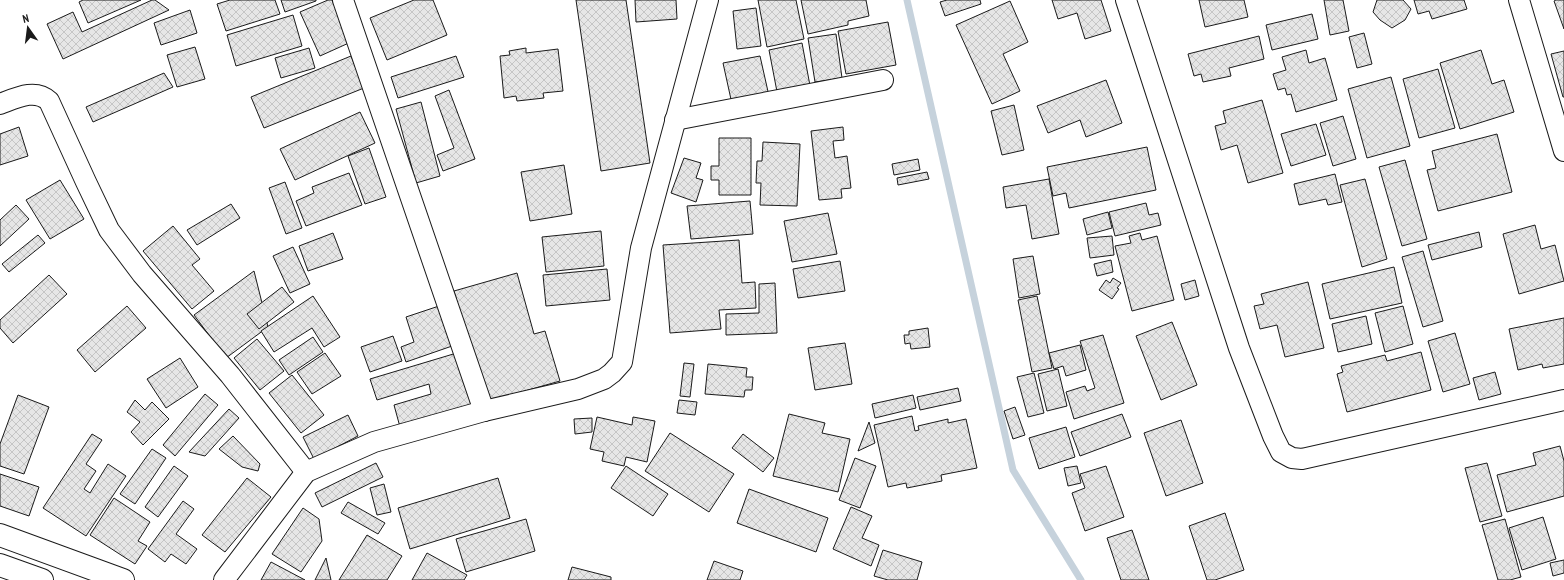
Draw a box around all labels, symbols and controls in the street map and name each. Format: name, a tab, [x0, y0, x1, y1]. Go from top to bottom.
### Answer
north arrow	[8, 8, 48, 48]
text: N	[21, 11, 30, 26]

